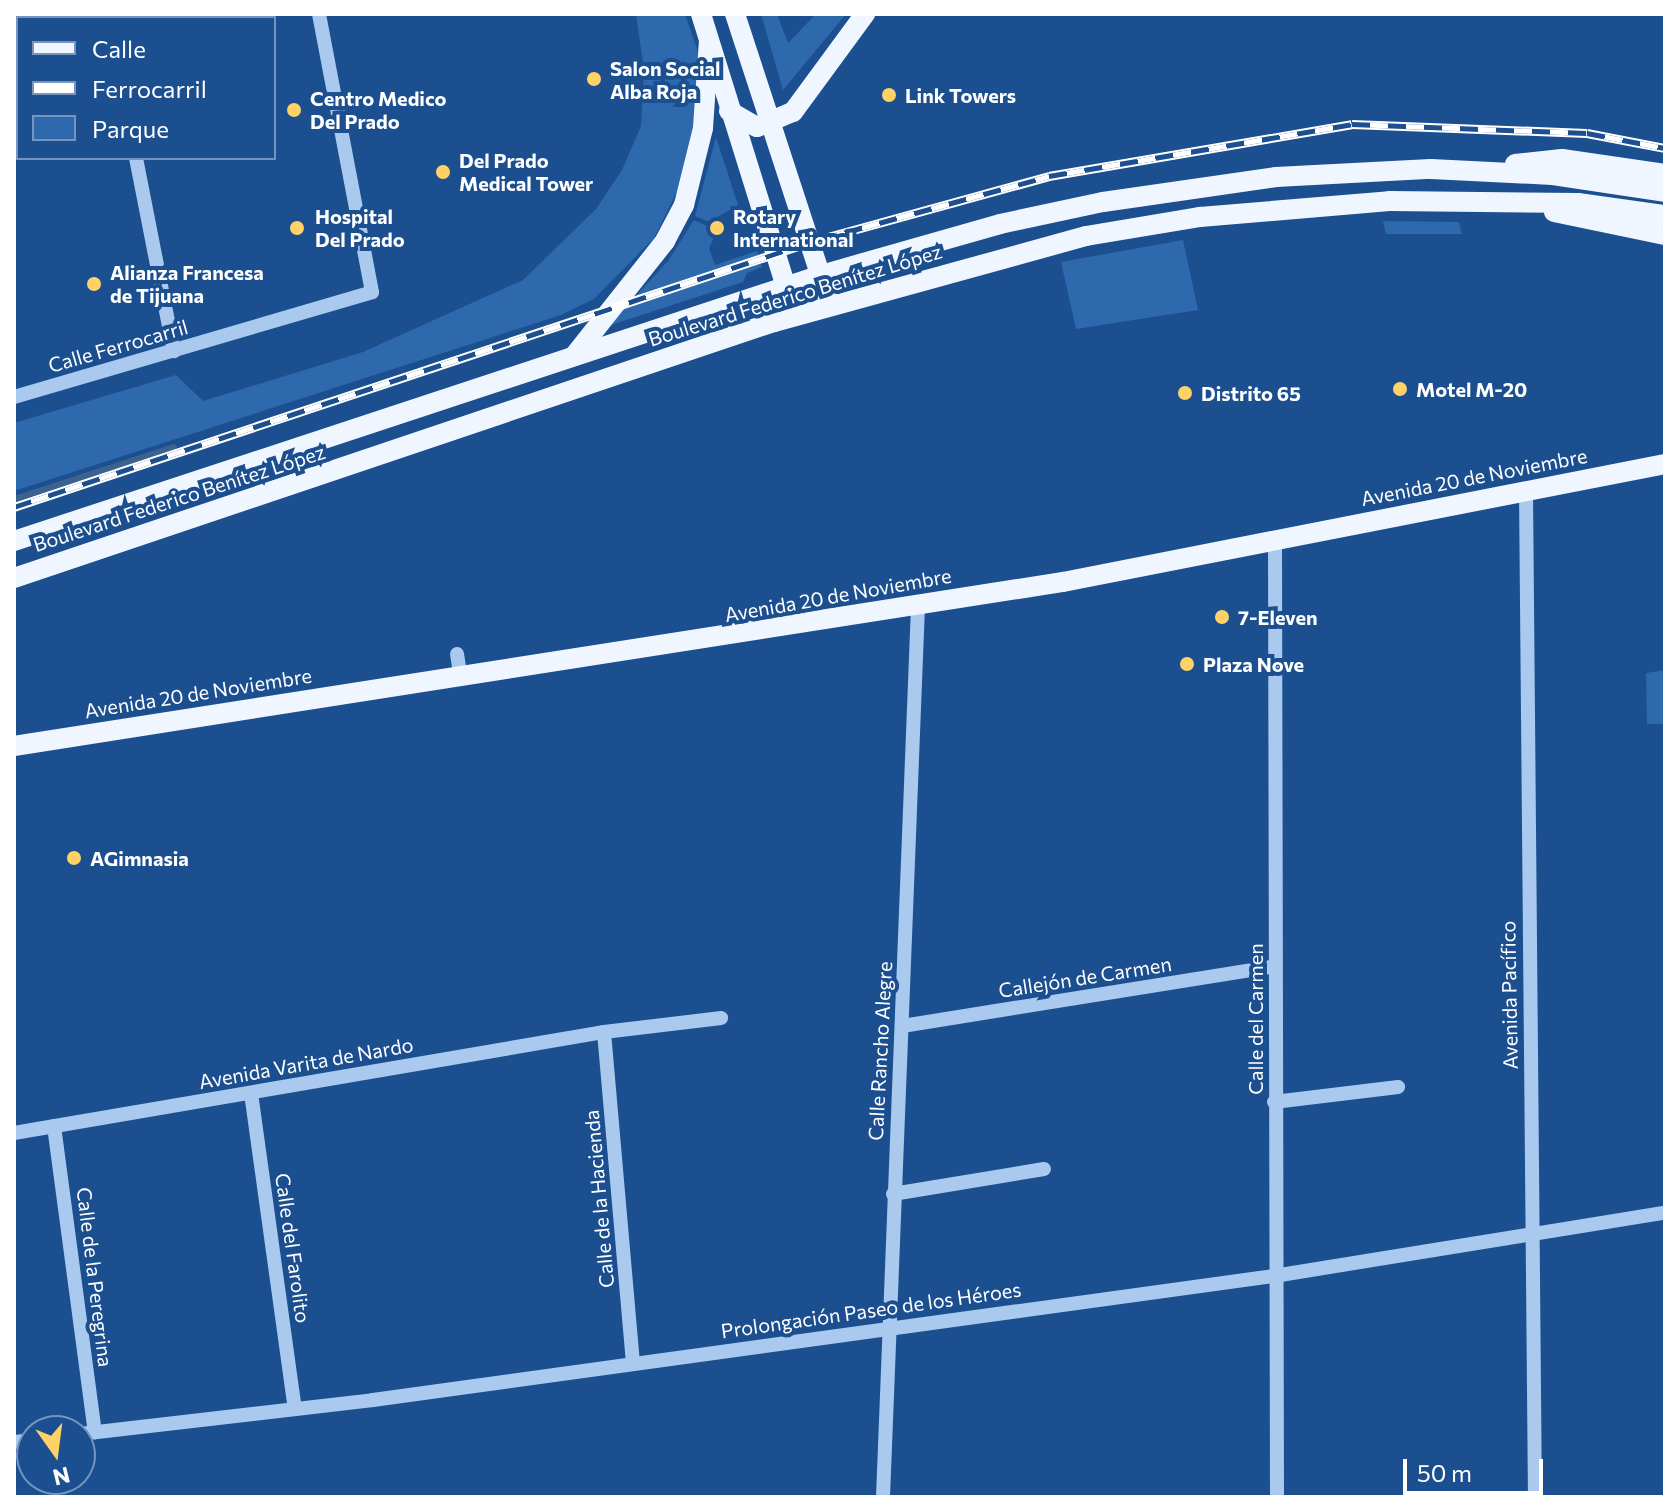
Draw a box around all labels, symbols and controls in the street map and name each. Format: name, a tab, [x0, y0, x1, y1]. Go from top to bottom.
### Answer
legend	[16, 16, 276, 160]
text: Calle	[92, 34, 146, 63]
place label: Salon Social Alba Roja	[610, 56, 721, 103]
marker: Salon Social Alba Roja	[585, 70, 603, 88]
text: Ferrocarril	[92, 74, 207, 103]
place label: Link Towers	[905, 83, 1016, 107]
place label: Centro Medico Del Prado	[310, 86, 447, 133]
marker: Link Towers	[880, 86, 898, 104]
marker: Centro Medico Del Prado	[285, 101, 303, 119]
text: Parque	[92, 114, 169, 143]
place label: Del Prado Medical Tower	[459, 148, 593, 195]
marker: Del Prado Medical Tower	[434, 163, 452, 181]
place label: Hospital Del Prado	[315, 204, 405, 251]
place label: Rotary International	[733, 204, 854, 251]
marker: Hospital Del Prado	[286, 217, 308, 239]
marker: Rotary International	[708, 219, 726, 237]
street label: Boulevard Federico Benítez López	[645, 239, 945, 351]
place label: Alianza Francesa de Tijuana	[110, 260, 264, 307]
marker: Alianza Francesa de Tijuana	[85, 275, 103, 293]
street label: Calle Ferrocarril	[45, 315, 191, 377]
place label: Motel M-20	[1416, 377, 1527, 401]
marker: Motel M-20	[1391, 380, 1409, 398]
place label: Distrito 65	[1201, 381, 1301, 405]
marker: Distrito 65	[1176, 384, 1194, 402]
street label: Boulevard Federico Benítez López	[30, 439, 328, 557]
street label: Avenida 20 de Noviembre	[1359, 443, 1589, 511]
street label: Avenida 20 de Noviembre	[723, 563, 953, 627]
place label: 7-Eleven	[1238, 605, 1318, 629]
marker: 7-Eleven	[1213, 608, 1231, 626]
place label: Plaza Nove	[1203, 652, 1304, 676]
marker: Plaza Nove	[1178, 655, 1196, 673]
street label: Avenida 20 de Noviembre	[83, 663, 313, 723]
place label: AGimnasia	[90, 846, 189, 870]
marker: AGimnasia	[65, 849, 83, 867]
street label: Avenida Pacífico	[1496, 920, 1522, 1070]
street label: Calle del Carmen	[1243, 943, 1267, 1095]
street label: Callejón de Carmen	[997, 951, 1173, 1003]
street label: Calle Rancho Alegre	[863, 961, 897, 1141]
street label: Avenida Varita de Nardo	[197, 1032, 415, 1094]
street label: Calle de la Hacienda	[579, 1109, 619, 1289]
street label: Calle del Farolito	[271, 1172, 315, 1324]
street label: Calle de la Peregrina	[72, 1186, 118, 1368]
street label: Prolongación Paseo de los Héroes	[719, 1277, 1023, 1343]
north arrow	[16, 1415, 96, 1495]
scale bar	[1407, 1443, 1547, 1493]
text: 50 m	[1417, 1458, 1472, 1487]
text: N	[50, 1462, 73, 1492]

